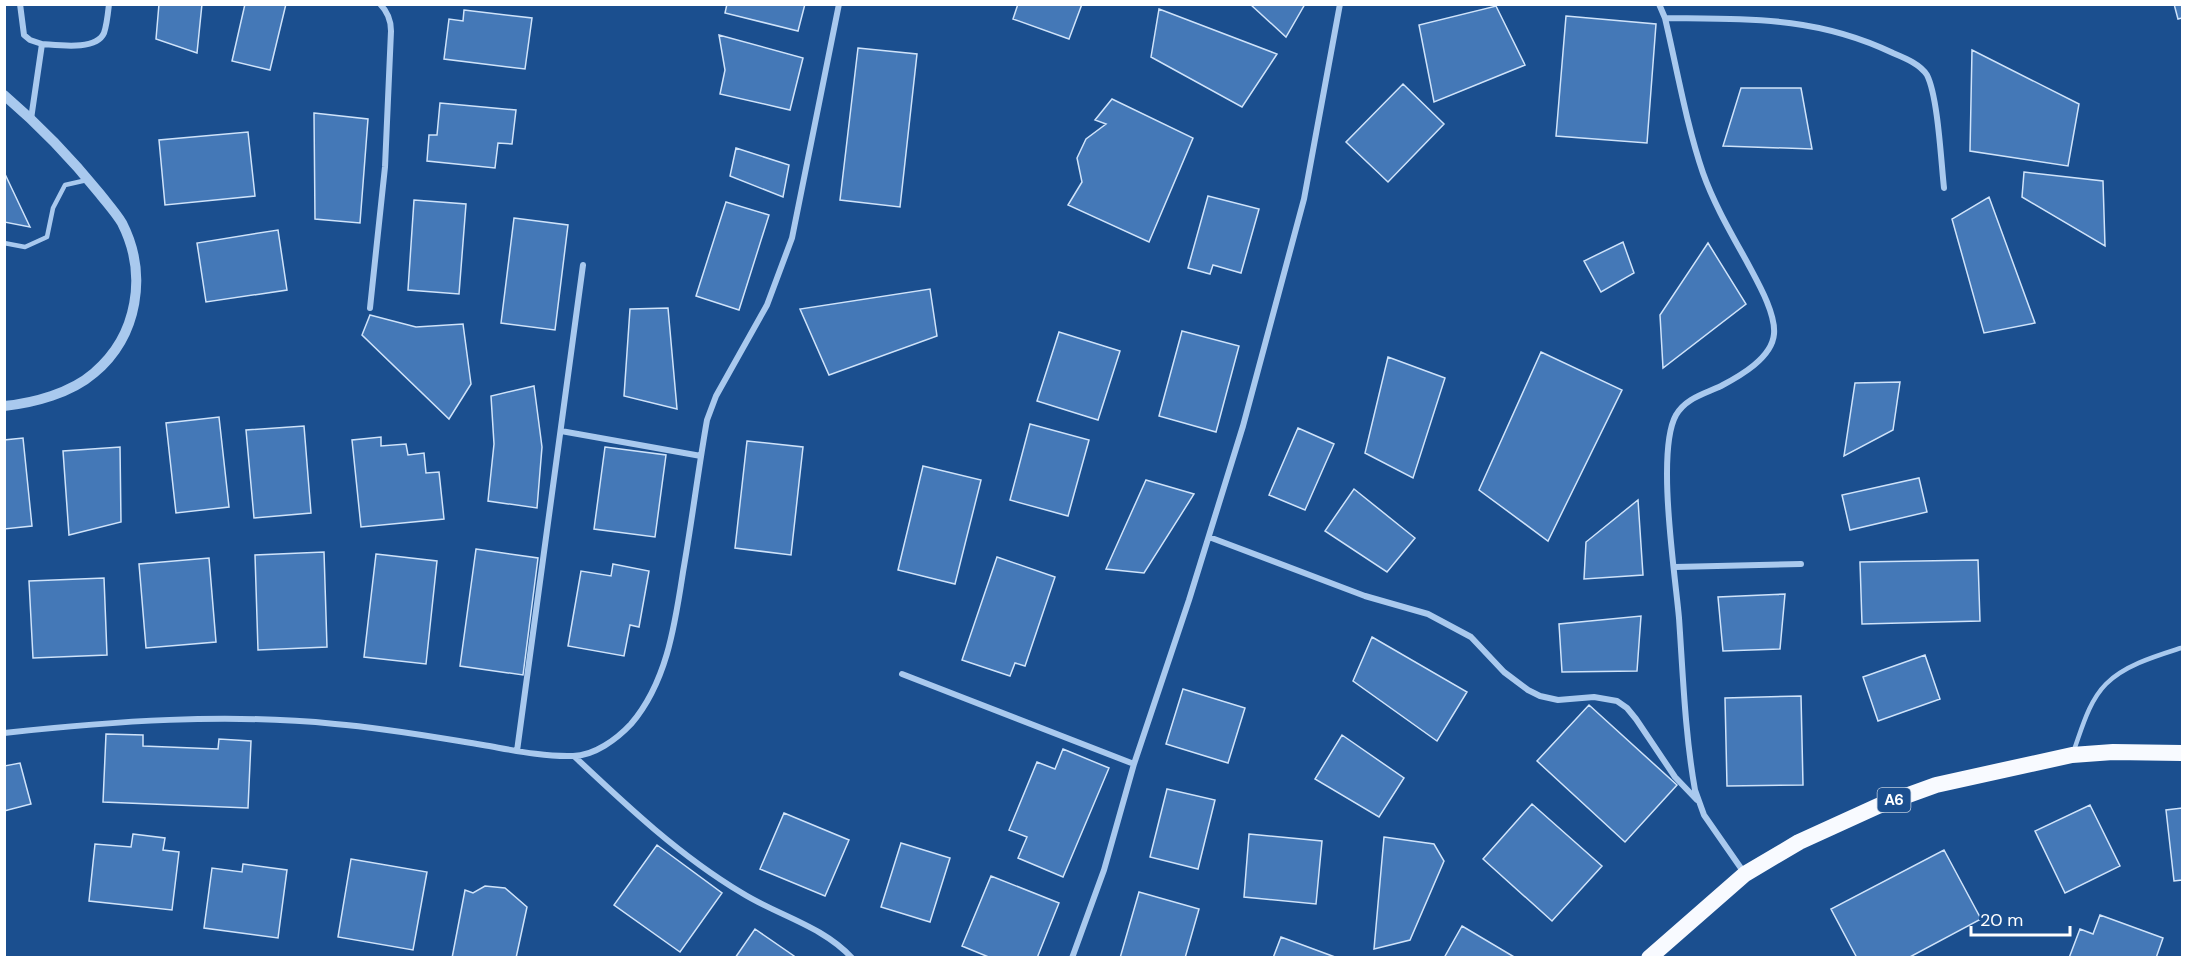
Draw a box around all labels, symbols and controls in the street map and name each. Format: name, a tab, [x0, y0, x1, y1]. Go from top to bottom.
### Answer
road number: A6	[1878, 788, 1910, 812]
scale bar	[1971, 899, 2070, 937]
text: 20 m	[1980, 908, 2023, 932]

